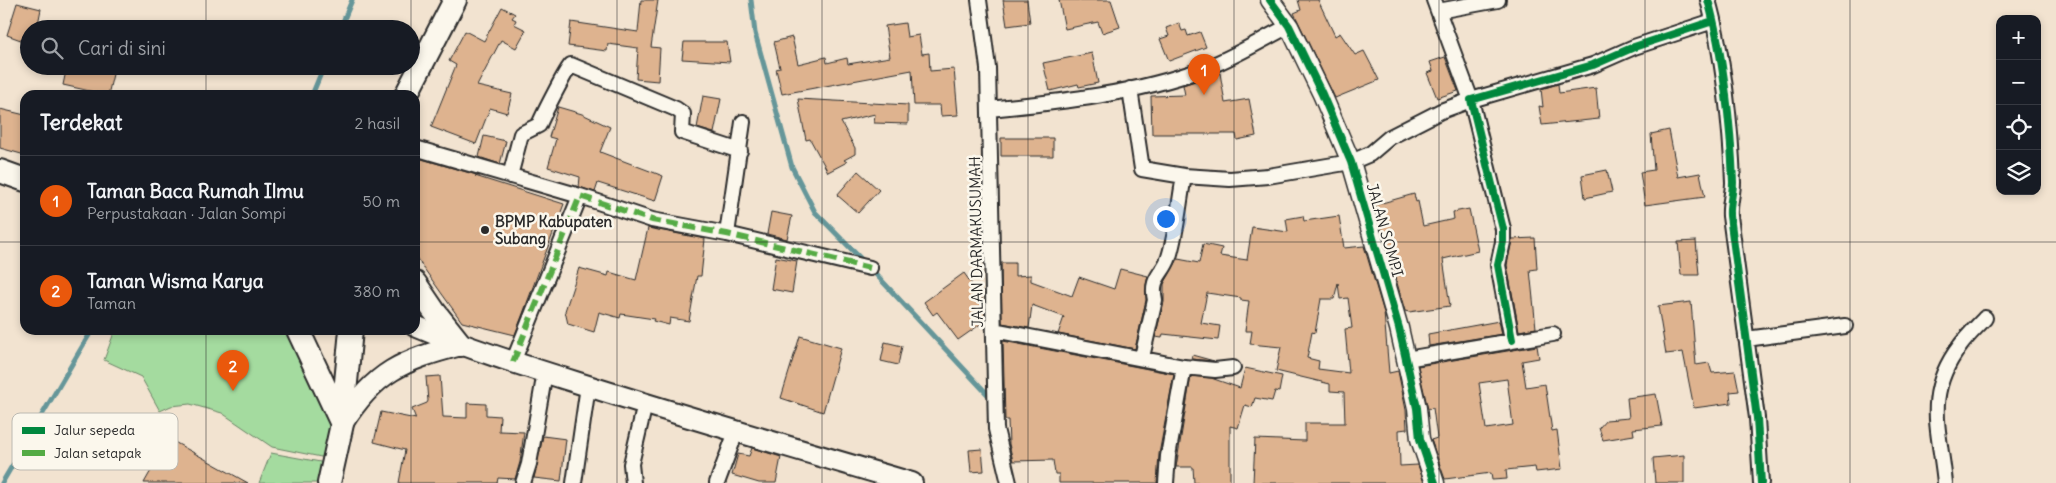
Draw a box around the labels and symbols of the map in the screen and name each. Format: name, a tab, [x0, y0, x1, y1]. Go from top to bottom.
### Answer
pin: 1	[1188, 54, 1220, 95]
street label: JALAN DARMAKUSUMAH	[965, 156, 987, 328]
street label: JALAN SOMPI	[1363, 181, 1407, 279]
your location	[1153, 206, 1179, 232]
place label: BPMP Kabupaten Subang	[495, 212, 612, 249]
marker: BPMP Kabupaten Subang	[479, 224, 491, 236]
pin: 2	[217, 350, 249, 391]
legend	[12, 413, 178, 470]
text: Jalur sepeda	[54, 421, 135, 439]
text: Jalan setapak	[54, 444, 141, 462]

